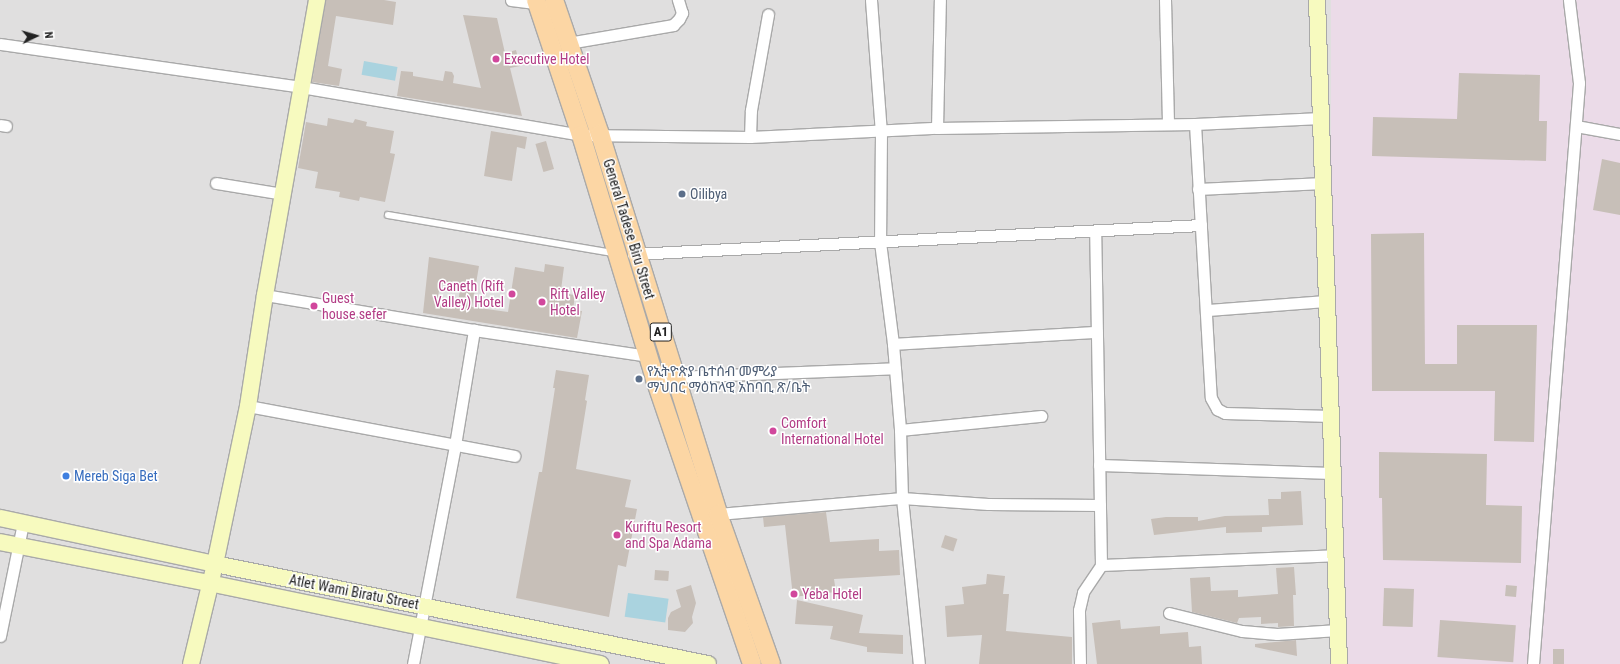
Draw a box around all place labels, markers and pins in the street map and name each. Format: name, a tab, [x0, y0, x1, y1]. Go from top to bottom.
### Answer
place label: Executive Hotel	[504, 51, 589, 67]
marker: Executive Hotel	[491, 54, 501, 64]
place label: Oilibya	[690, 186, 727, 202]
marker: Oilibya	[677, 189, 687, 199]
place label: Caneth (Rift Valley) Hotel	[434, 278, 504, 310]
place label: Rift Valley Hotel	[550, 286, 605, 318]
marker: Caneth (Rift Valley) Hotel	[507, 289, 517, 299]
place label: Guest house sefer	[322, 290, 387, 322]
marker: Rift Valley Hotel	[537, 297, 547, 307]
marker: Guest house sefer	[309, 301, 319, 311]
place label: የኢትዮጵያ ቤተሰብ መምሪያ ማህበር ማዕከላዊ አከባቢ ጽ/ቤት	[647, 363, 810, 396]
marker: የኢትዮጵያ ቤተሰብ መምሪያ ማህበር ማዕከላዊ አከባቢ ጽ/ቤት	[634, 374, 644, 384]
place label: Comfort International Hotel	[781, 415, 884, 448]
marker: Comfort International Hotel	[768, 426, 778, 436]
place label: Mereb Siga Bet	[74, 468, 158, 484]
marker: Mereb Siga Bet	[61, 471, 71, 481]
place label: Kuriftu Resort and Spa Adama	[625, 519, 712, 552]
marker: Kuriftu Resort and Spa Adama	[612, 530, 622, 540]
place label: Yeba Hotel	[802, 586, 862, 602]
marker: Yeba Hotel	[789, 589, 799, 599]

